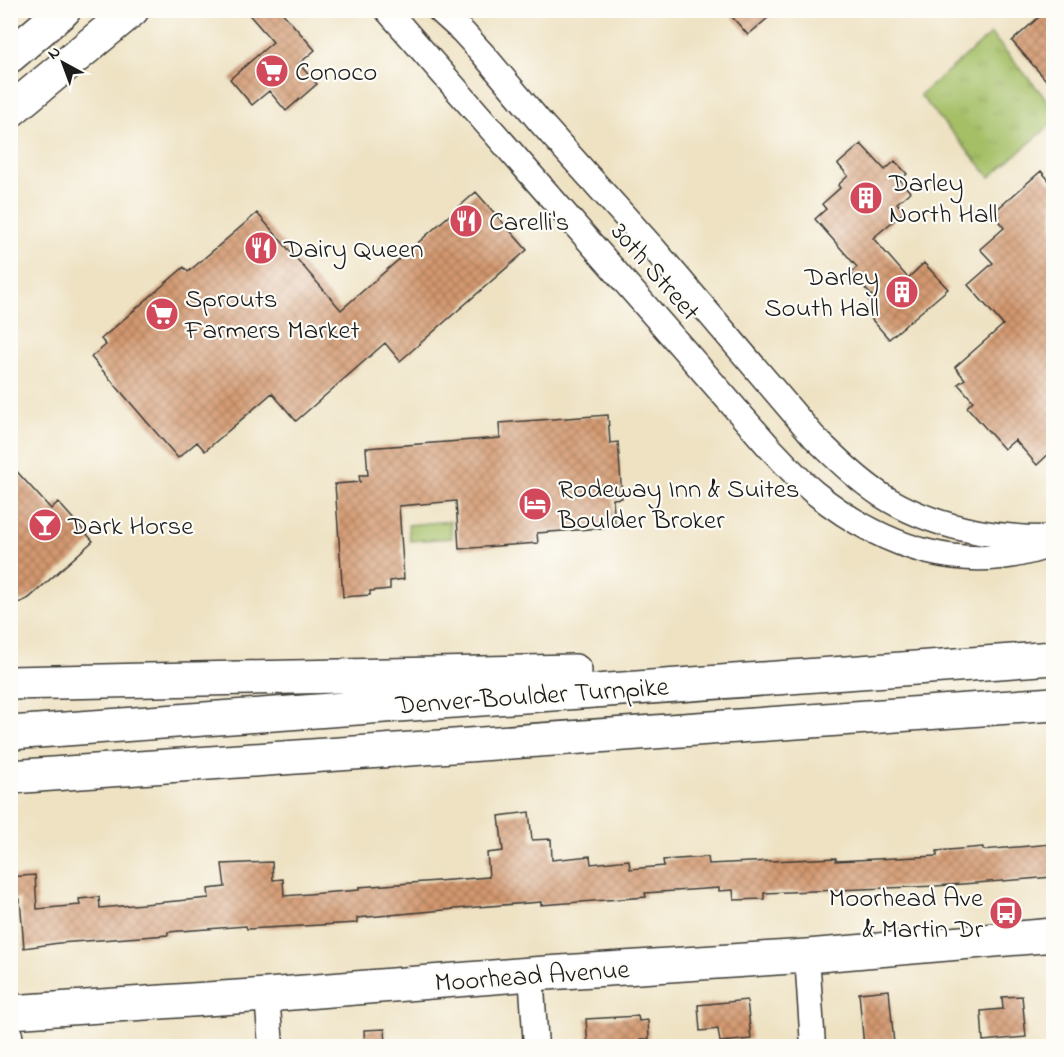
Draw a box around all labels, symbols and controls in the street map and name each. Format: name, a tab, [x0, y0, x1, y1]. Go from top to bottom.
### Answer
north arrow	[33, 33, 93, 93]
text: N	[43, 40, 67, 66]
supermarket icon: Conoco	[254, 53, 290, 89]
place label: Conoco	[295, 54, 377, 93]
place label: Darley North Hall	[888, 165, 998, 235]
building icon: Darley North Hall	[848, 180, 884, 216]
restaurant icon: Carelli's	[448, 203, 484, 239]
place label: Carelli's	[489, 204, 569, 243]
street label: 30th Street	[600, 215, 708, 331]
restaurant icon: Dairy Queen	[243, 230, 279, 266]
place label: Dairy Queen	[283, 231, 424, 270]
place label: Darley South Hall	[764, 259, 879, 329]
building icon: Darley South Hall	[884, 274, 920, 310]
place label: Sprouts Farmers Market	[184, 281, 360, 351]
supermarket icon: Sprouts Farmers Market	[144, 296, 180, 332]
place label: Rodeway Inn & Suites Boulder Broker	[557, 471, 800, 541]
hotel icon: Rodeway Inn & Suites Boulder Broker	[517, 486, 553, 522]
bar icon: Dark Horse	[27, 507, 63, 543]
place label: Dark Horse	[67, 508, 194, 547]
street label: Denver–Boulder Turnpike	[393, 668, 671, 727]
place label: Moorhead Ave & Martin Dr	[829, 880, 984, 950]
bus stop icon: Moorhead Ave & Martin Dr	[988, 895, 1024, 931]
street label: Moorhead Avenue	[434, 951, 632, 1004]

